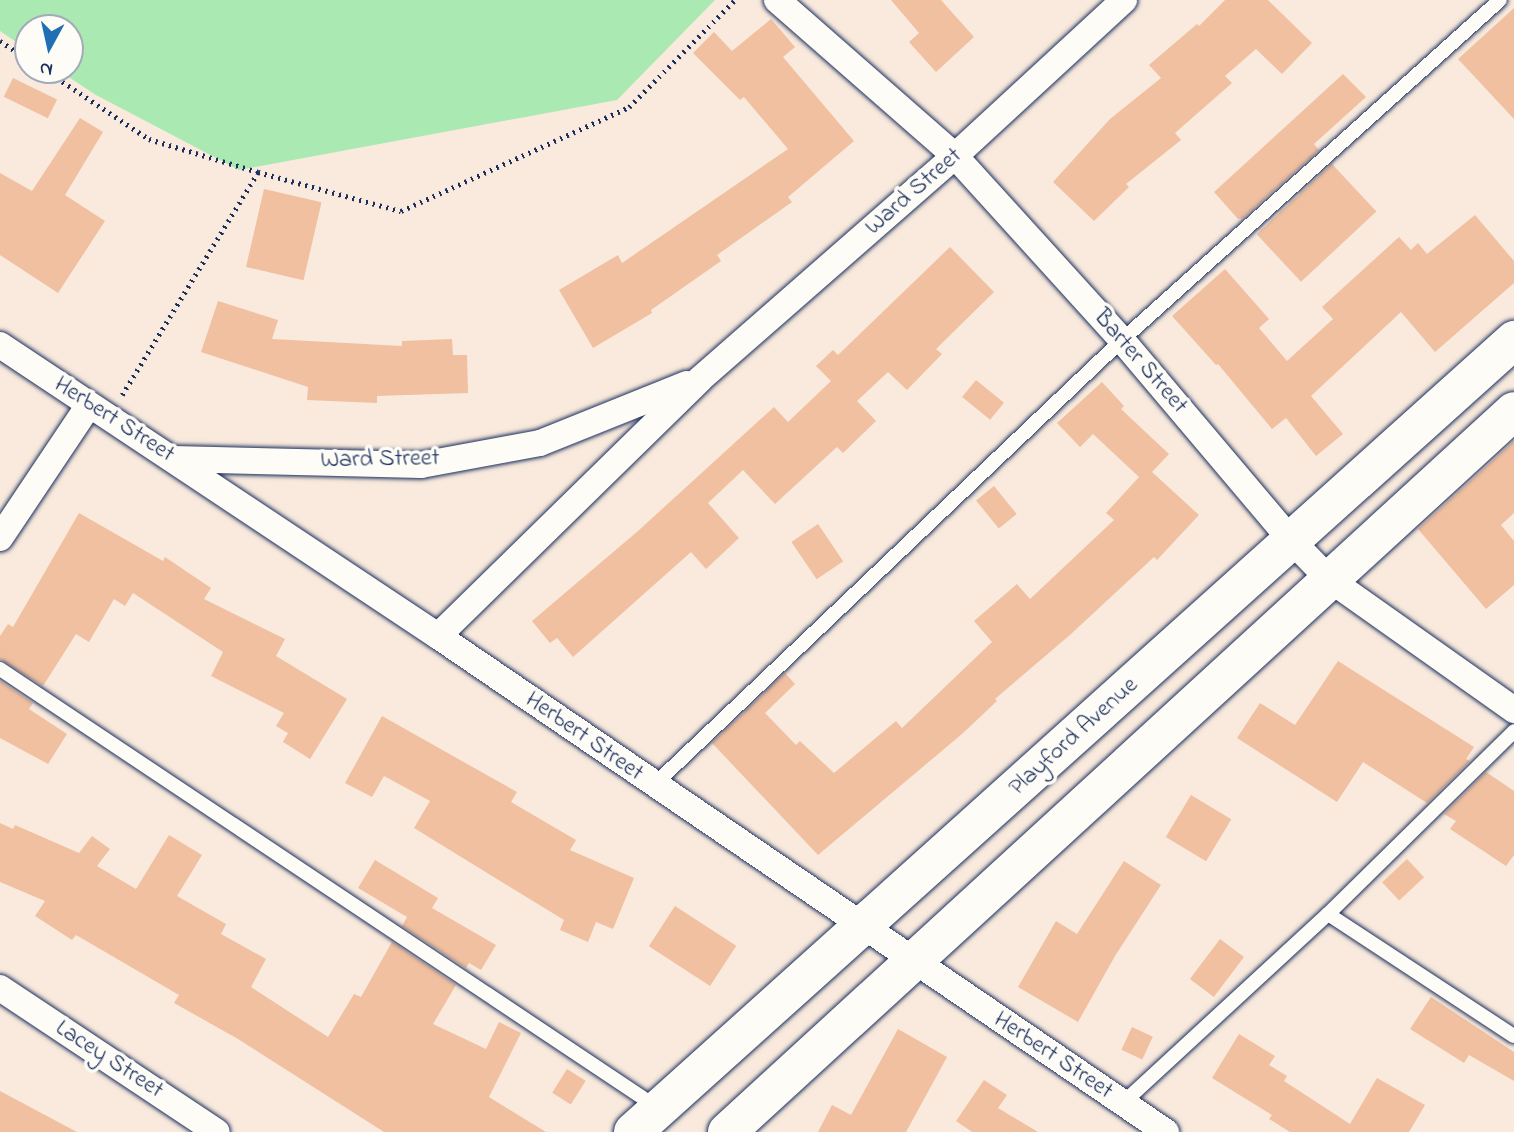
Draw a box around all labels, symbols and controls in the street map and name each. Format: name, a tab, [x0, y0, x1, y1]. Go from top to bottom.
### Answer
north arrow	[14, 14, 84, 84]
text: N	[38, 54, 55, 83]
street label: Ward Street	[860, 142, 968, 242]
street label: Barter Street	[1087, 304, 1193, 420]
street label: Herbert Street	[48, 370, 180, 470]
street label: Ward Street	[320, 445, 440, 475]
street label: Playford Avenue	[1004, 672, 1144, 802]
street label: Herbert Street	[519, 686, 649, 788]
street label: Herbert Street	[988, 1006, 1118, 1106]
street label: Lacey Street	[50, 1014, 168, 1106]

